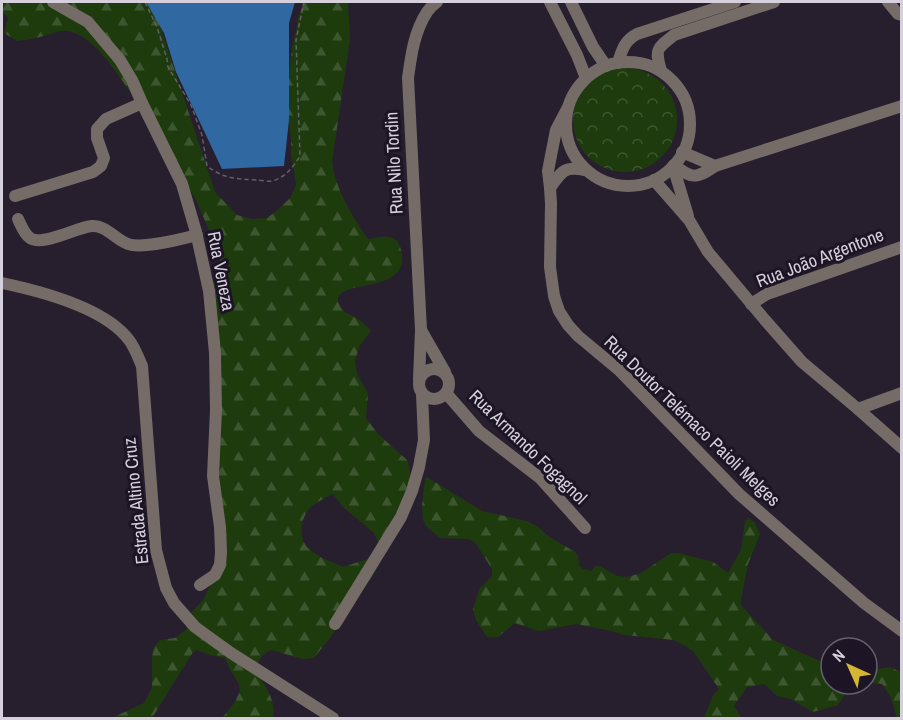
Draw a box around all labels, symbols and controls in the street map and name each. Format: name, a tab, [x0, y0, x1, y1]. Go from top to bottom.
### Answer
street label: Rua Nilo Tordin	[378, 111, 409, 215]
street label: Rua João Argentone	[753, 222, 887, 293]
street label: Rua Veneza	[202, 229, 241, 313]
street label: Rua Doutor Telémaco Paioli Melges	[599, 330, 786, 512]
street label: Rua Armando Fogagnol	[464, 384, 593, 510]
street label: Estrada Altino Cruz	[116, 437, 155, 566]
north arrow	[819, 636, 879, 696]
text: N	[827, 644, 850, 667]

